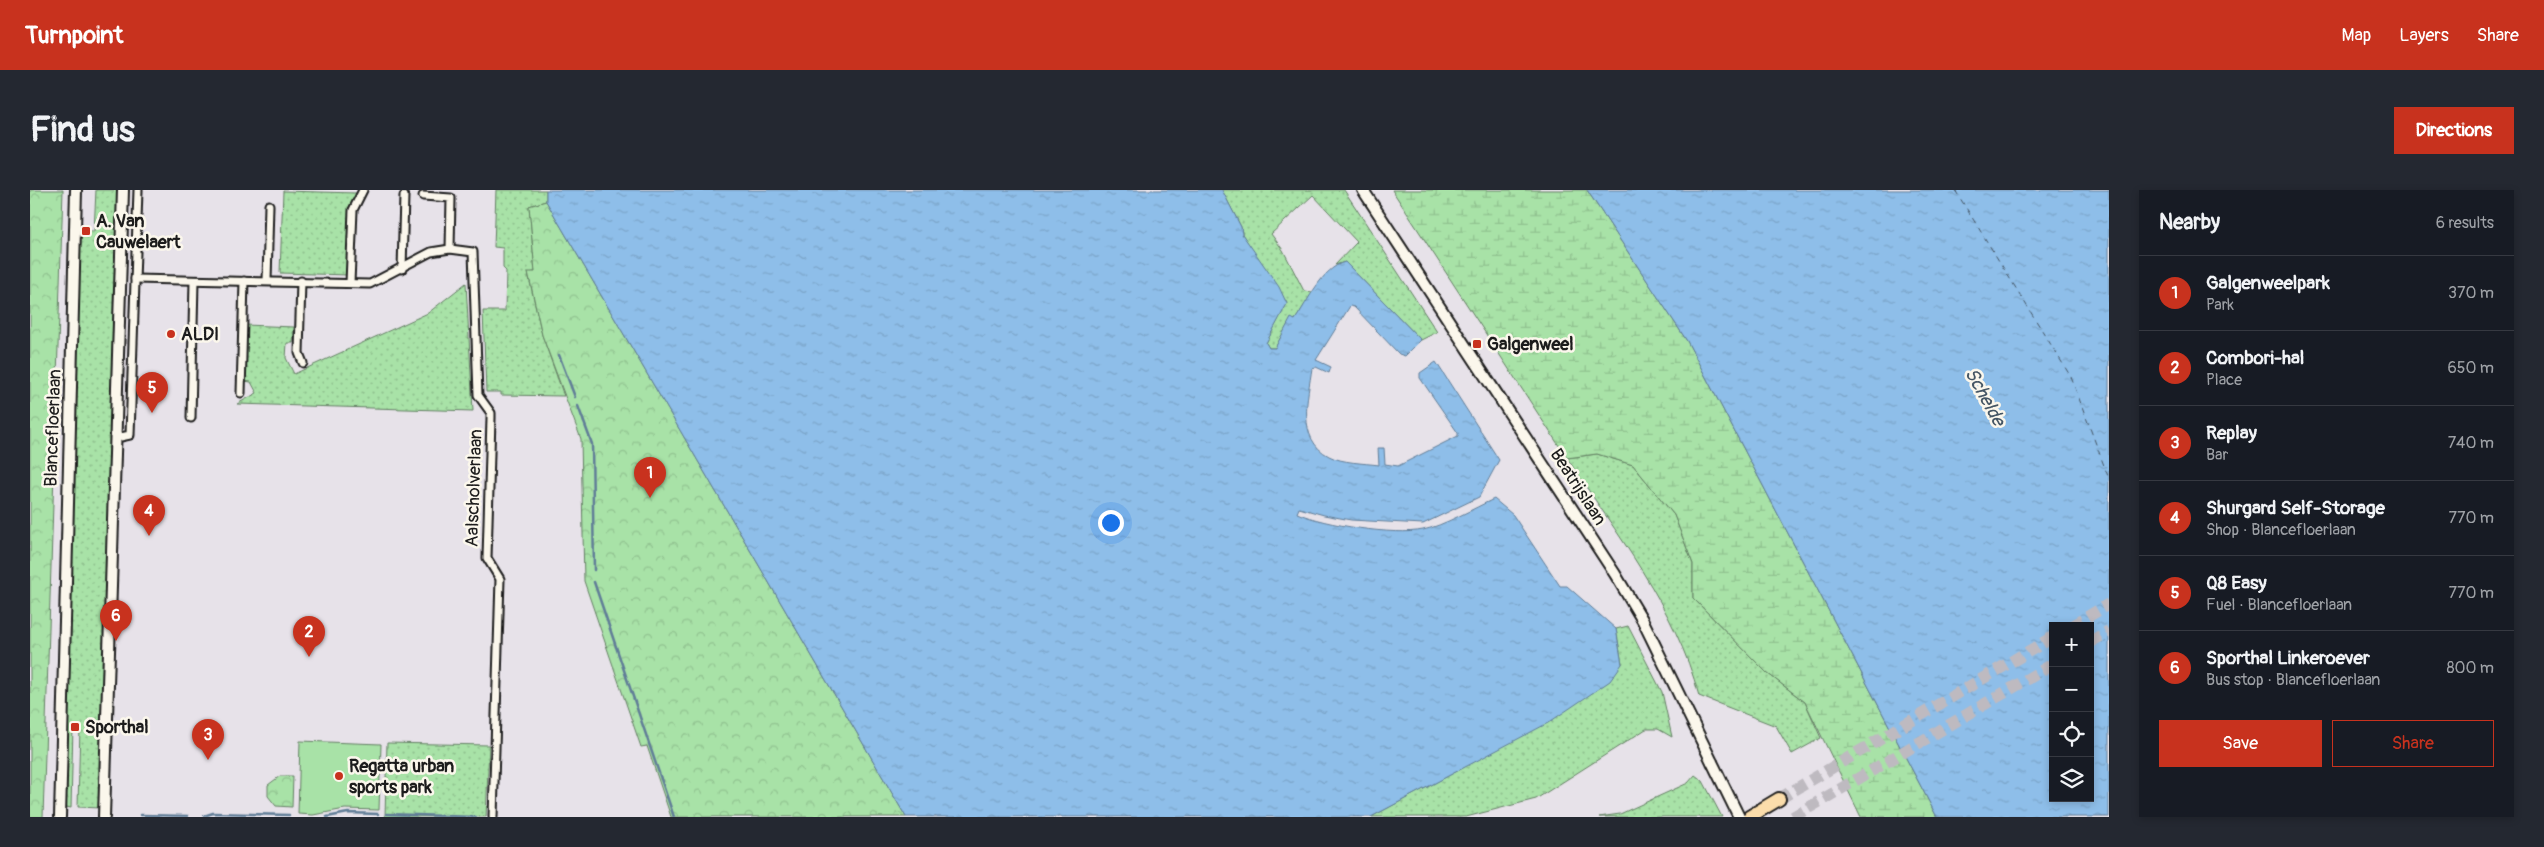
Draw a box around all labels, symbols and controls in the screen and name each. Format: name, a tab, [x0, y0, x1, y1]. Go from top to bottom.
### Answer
text: Turnpoint	[25, 21, 123, 50]
text: Map	[2342, 24, 2371, 47]
text: Layers	[2399, 24, 2449, 47]
text: Share	[2477, 24, 2519, 47]
button: Directions	[2394, 107, 2514, 154]
text: Find us	[30, 108, 135, 152]
text: Nearby	[2159, 209, 2220, 236]
place label: A. Van Cauwelaert	[96, 210, 181, 254]
text: 6 results	[2436, 213, 2494, 233]
marker: A. Van Cauwelaert	[80, 225, 92, 237]
text: Galgenweelpark	[2206, 271, 2330, 295]
text: 1	[2172, 283, 2178, 303]
text: 370 m	[2448, 283, 2494, 303]
text: Park	[2206, 295, 2234, 315]
place label: ALDI	[181, 323, 219, 346]
marker: ALDI	[165, 328, 177, 340]
place label: Galgenweel	[1487, 333, 1574, 356]
marker: Galgenweel	[1471, 338, 1483, 350]
text: Combori-hal	[2206, 346, 2304, 370]
text: 2	[2171, 358, 2179, 378]
text: 650 m	[2447, 358, 2494, 378]
water label: Schelde	[1959, 364, 2011, 432]
street label: Blancefloerlaan	[39, 369, 67, 487]
text: Place	[2206, 370, 2242, 390]
pin: 5	[136, 372, 168, 413]
text: Replay	[2206, 421, 2257, 445]
street label: Aalscholverlaan	[460, 429, 488, 547]
text: 3	[2171, 433, 2179, 453]
text: 740 m	[2448, 433, 2494, 453]
street label: Beatrijslaan	[1545, 444, 1611, 530]
text: Bar	[2206, 445, 2228, 465]
pin: 1	[634, 457, 666, 498]
pin: 4	[133, 495, 165, 536]
text: Shurgard Self-Storage	[2206, 496, 2385, 520]
text: 4	[2170, 508, 2180, 528]
text: 770 m	[2448, 508, 2494, 528]
your location	[1098, 510, 1124, 536]
text: Shop · Blancefloerlaan	[2206, 520, 2356, 540]
text: Q8 Easy	[2206, 571, 2267, 595]
text: 5	[2171, 583, 2179, 603]
text: 770 m	[2448, 583, 2494, 603]
text: Fuel · Blancefloerlaan	[2206, 595, 2352, 615]
pin: 6	[100, 600, 132, 641]
pin: 2	[293, 616, 325, 657]
map controls	[2049, 622, 2094, 802]
button: +	[2049, 622, 2094, 667]
text: Sporthal Linkeroever	[2206, 646, 2370, 670]
text: 6	[2170, 658, 2180, 678]
text: 800 m	[2446, 658, 2494, 678]
button: −	[2049, 667, 2094, 712]
text: Bus stop · Blancefloerlaan	[2206, 670, 2380, 690]
button: locate	[2049, 712, 2094, 757]
place label: Sporthal	[85, 716, 148, 739]
pin: 3	[192, 719, 224, 760]
button: Save	[2159, 720, 2322, 767]
button: Share	[2332, 720, 2494, 767]
marker: Sporthal	[69, 721, 81, 733]
place label: Regatta urban sports park	[349, 755, 454, 799]
button: layers	[2049, 757, 2094, 802]
marker: Regatta urban sports park	[333, 770, 345, 782]

